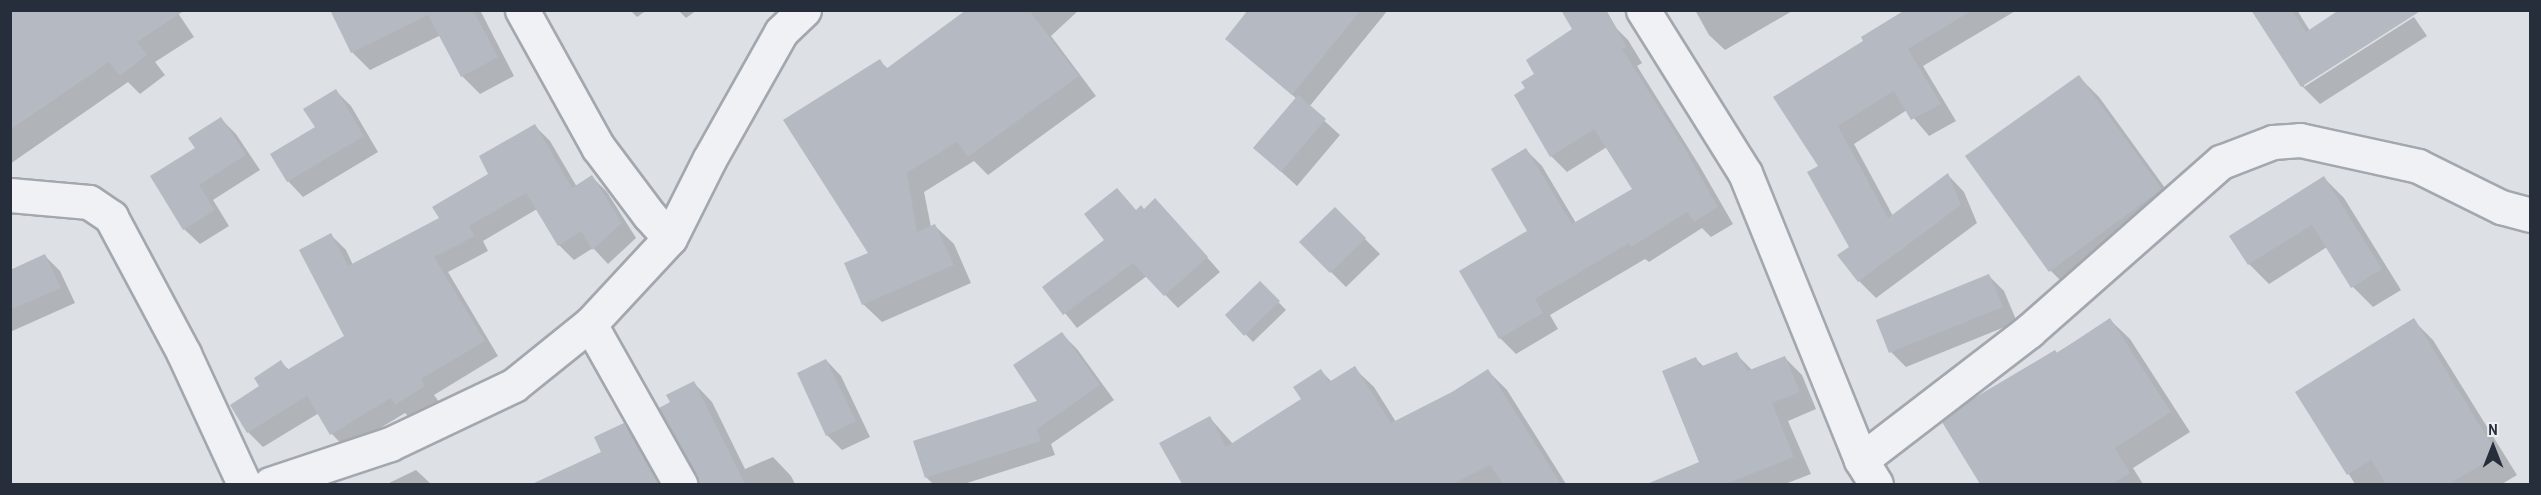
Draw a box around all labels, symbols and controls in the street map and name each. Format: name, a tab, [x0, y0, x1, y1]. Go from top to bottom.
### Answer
north arrow	[2463, 417, 2523, 477]
text: N	[2488, 418, 2498, 440]

